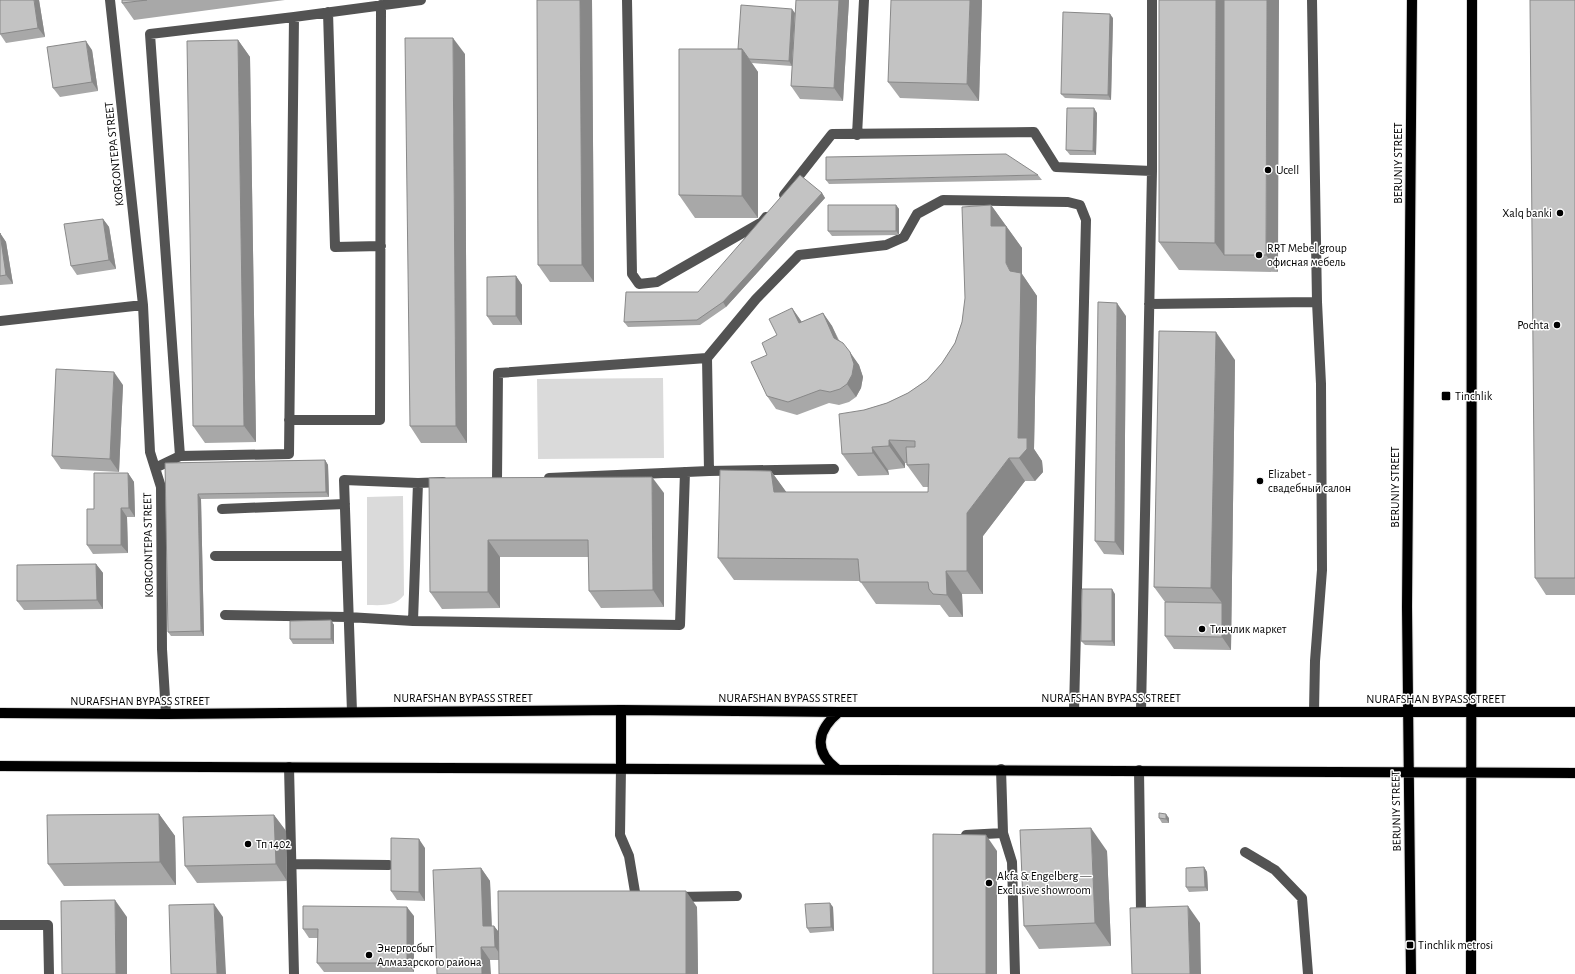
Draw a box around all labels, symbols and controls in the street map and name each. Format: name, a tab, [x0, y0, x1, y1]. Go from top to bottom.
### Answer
street label: KORGONTEPA STREET	[103, 101, 125, 207]
street label: BERUNIY STREET	[1392, 122, 1404, 204]
place label: Ucell	[1276, 164, 1299, 176]
marker: Ucell	[1263, 165, 1273, 175]
place label: Xalq banki	[1502, 207, 1552, 219]
marker: Xalq banki	[1555, 208, 1565, 218]
place label: RRT Mebel group офисная мебель	[1267, 242, 1347, 268]
marker: RRT Mebel group офисная мебель	[1254, 250, 1264, 260]
place label: Pochta	[1517, 319, 1549, 331]
marker: Pochta	[1552, 320, 1562, 330]
marker: Tinchlik	[1440, 390, 1452, 402]
place label: Tinchlik	[1455, 390, 1493, 402]
street label: BERUNIY STREET	[1389, 446, 1401, 528]
place label: Elizabet - свадебный салон	[1268, 468, 1351, 494]
marker: Elizabet - свадебный салон	[1255, 476, 1265, 486]
street label: KORGONTEPA STREET	[141, 492, 155, 598]
place label: Тинчлик маркет	[1210, 623, 1287, 635]
marker: Тинчлик маркет	[1197, 624, 1207, 634]
street label: NURAFSHAN BYPASS STREET	[393, 692, 533, 704]
street label: NURAFSHAN BYPASS STREET	[718, 692, 858, 704]
street label: NURAFSHAN BYPASS STREET	[1041, 692, 1181, 704]
street label: NURAFSHAN BYPASS STREET	[1366, 693, 1506, 705]
street label: NURAFSHAN BYPASS STREET	[70, 695, 210, 707]
street label: BERUNIY STREET	[1389, 770, 1403, 852]
place label: Тп 1402	[256, 838, 291, 850]
marker: Тп 1402	[243, 839, 253, 849]
place label: Akfa & Engelberg — Exclusive showroom	[997, 870, 1092, 896]
marker: Akfa & Engelberg — Exclusive showroom	[984, 878, 994, 888]
place label: Tinchlik metrosi	[1418, 939, 1493, 951]
marker: Tinchlik metrosi	[1405, 940, 1415, 950]
place label: Энергосбыт Алмазарского района	[377, 942, 482, 968]
marker: Энергосбыт Алмазарского района	[364, 950, 374, 960]

